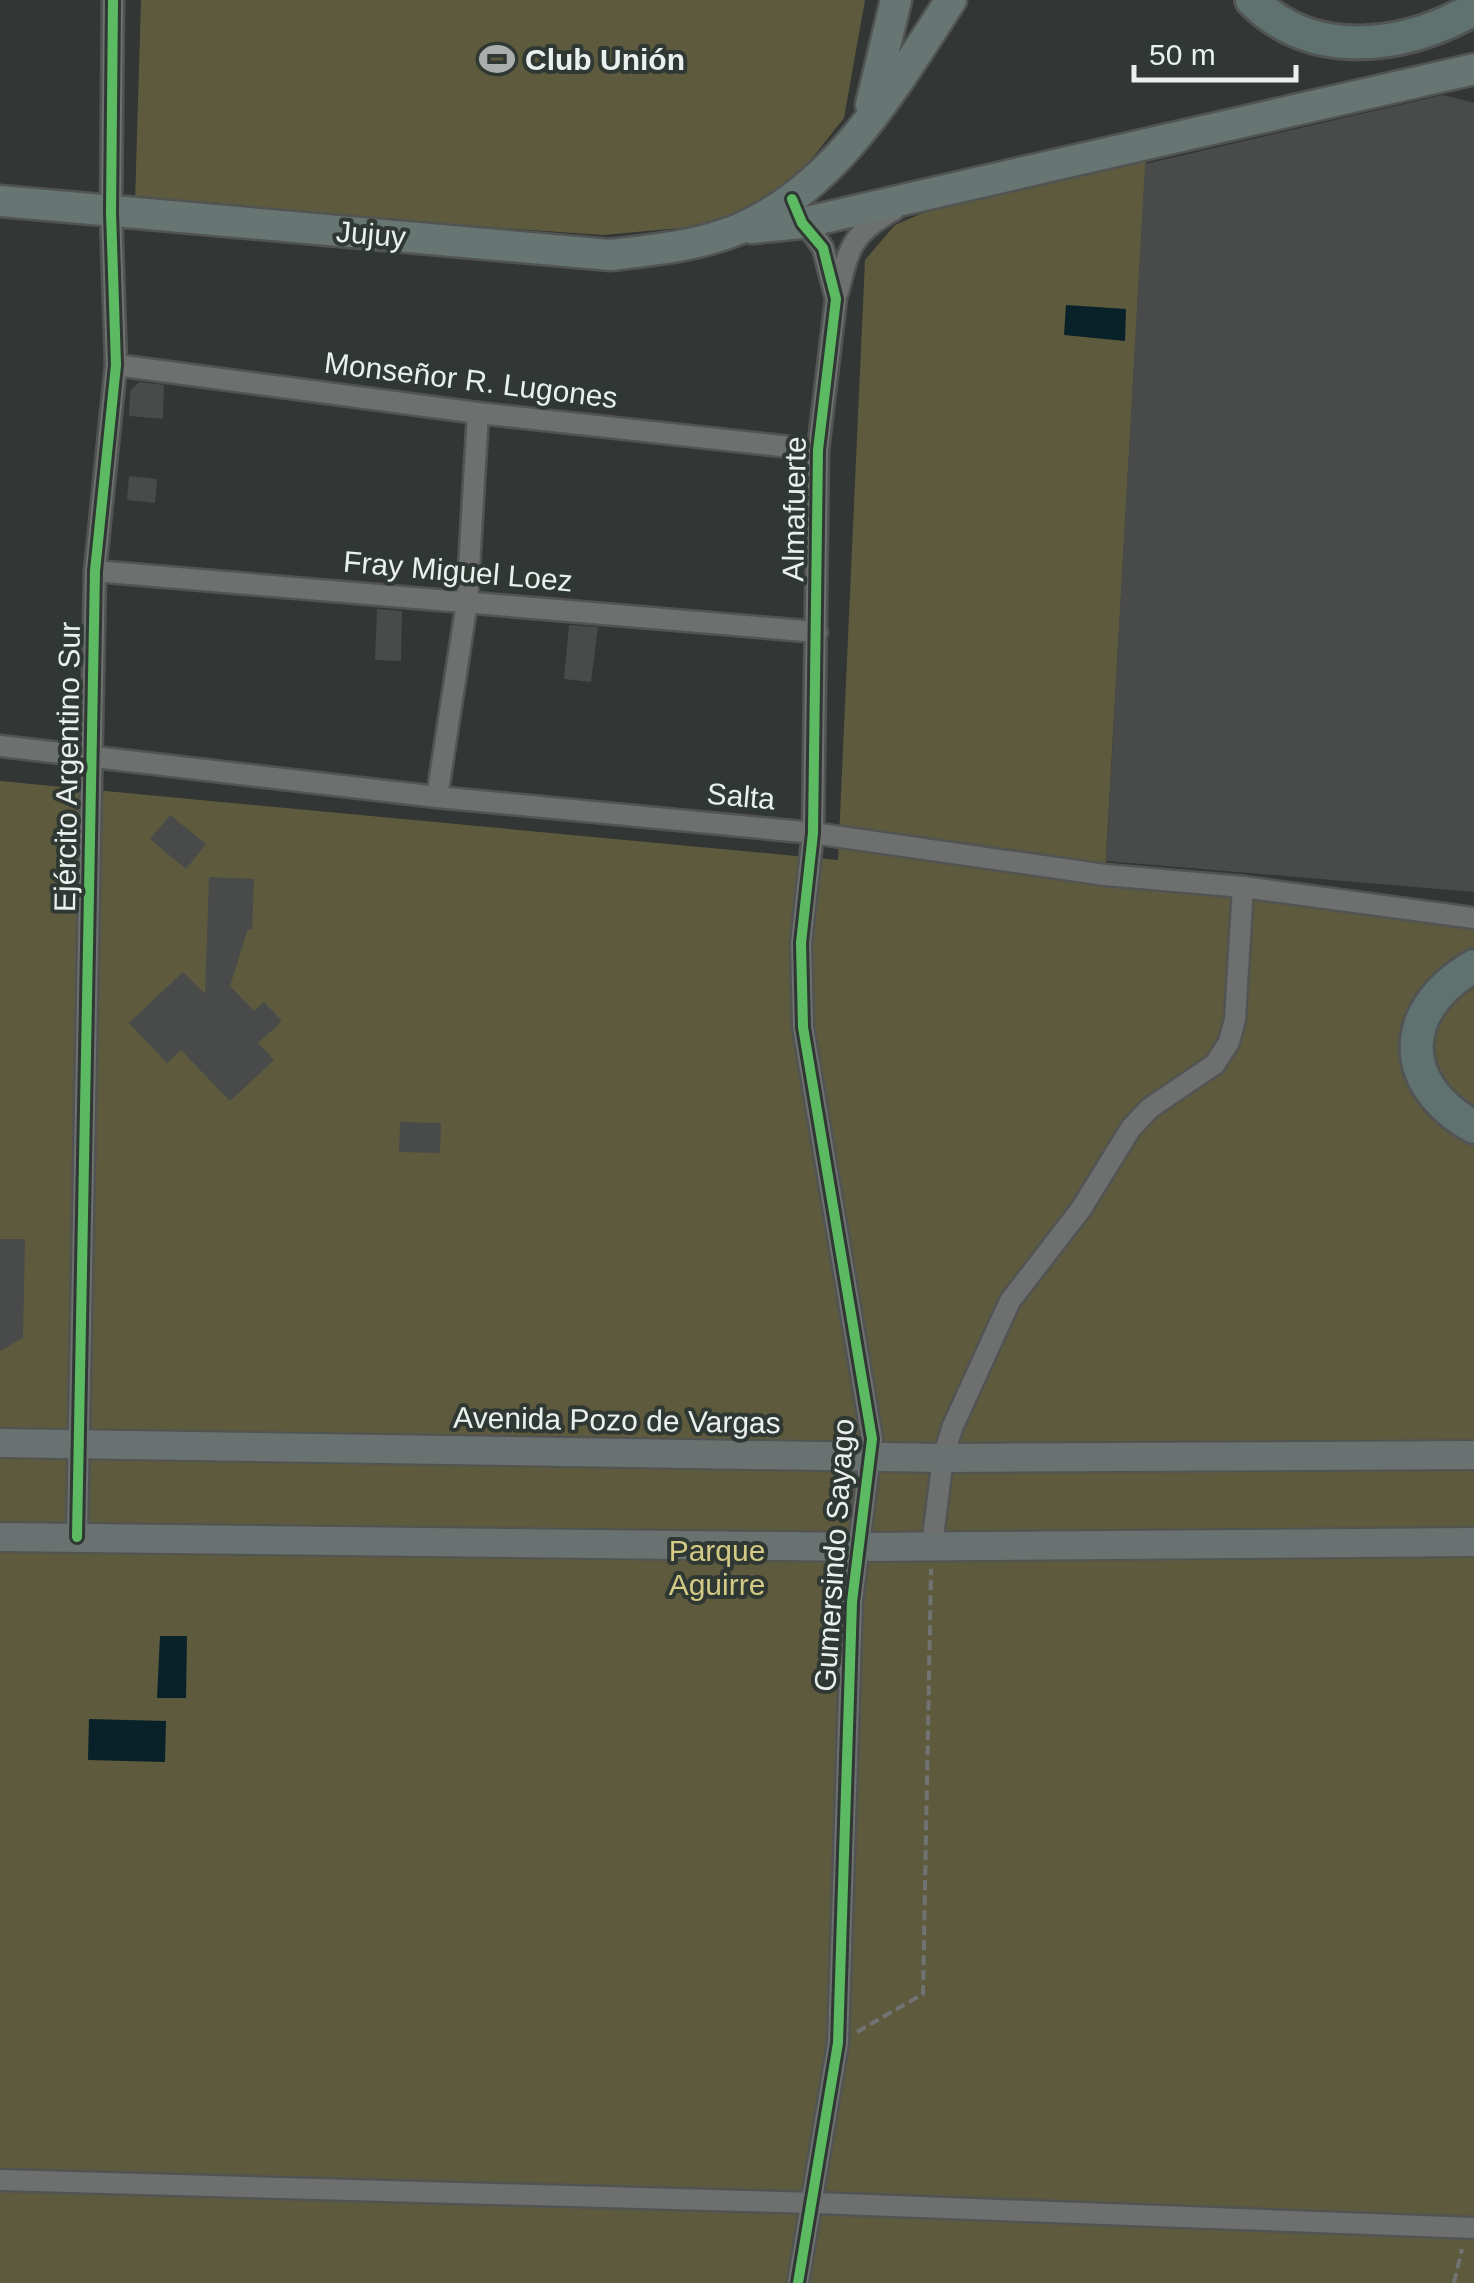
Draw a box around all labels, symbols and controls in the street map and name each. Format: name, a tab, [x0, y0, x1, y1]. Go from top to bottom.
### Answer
scale bar	[1134, 20, 1296, 82]
text: 50 m	[1149, 38, 1216, 71]
sports icon: Club Unión	[478, 40, 516, 78]
place label: Club Unión	[525, 43, 685, 76]
street label: Jujuy	[335, 215, 407, 253]
street label: Monseñor R. Lugones	[322, 346, 620, 414]
street label: Almafuerte	[776, 436, 812, 582]
street label: Fray Miguel Loez	[342, 545, 574, 597]
street label: Ejército Argentino Sur	[48, 622, 86, 912]
street label: Salta	[705, 777, 777, 815]
street label: Avenida Pozo de Vargas	[453, 1401, 781, 1439]
street label: Gumersindo Sayago	[808, 1417, 860, 1693]
park label: Parque Aguirre	[669, 1534, 765, 1601]

